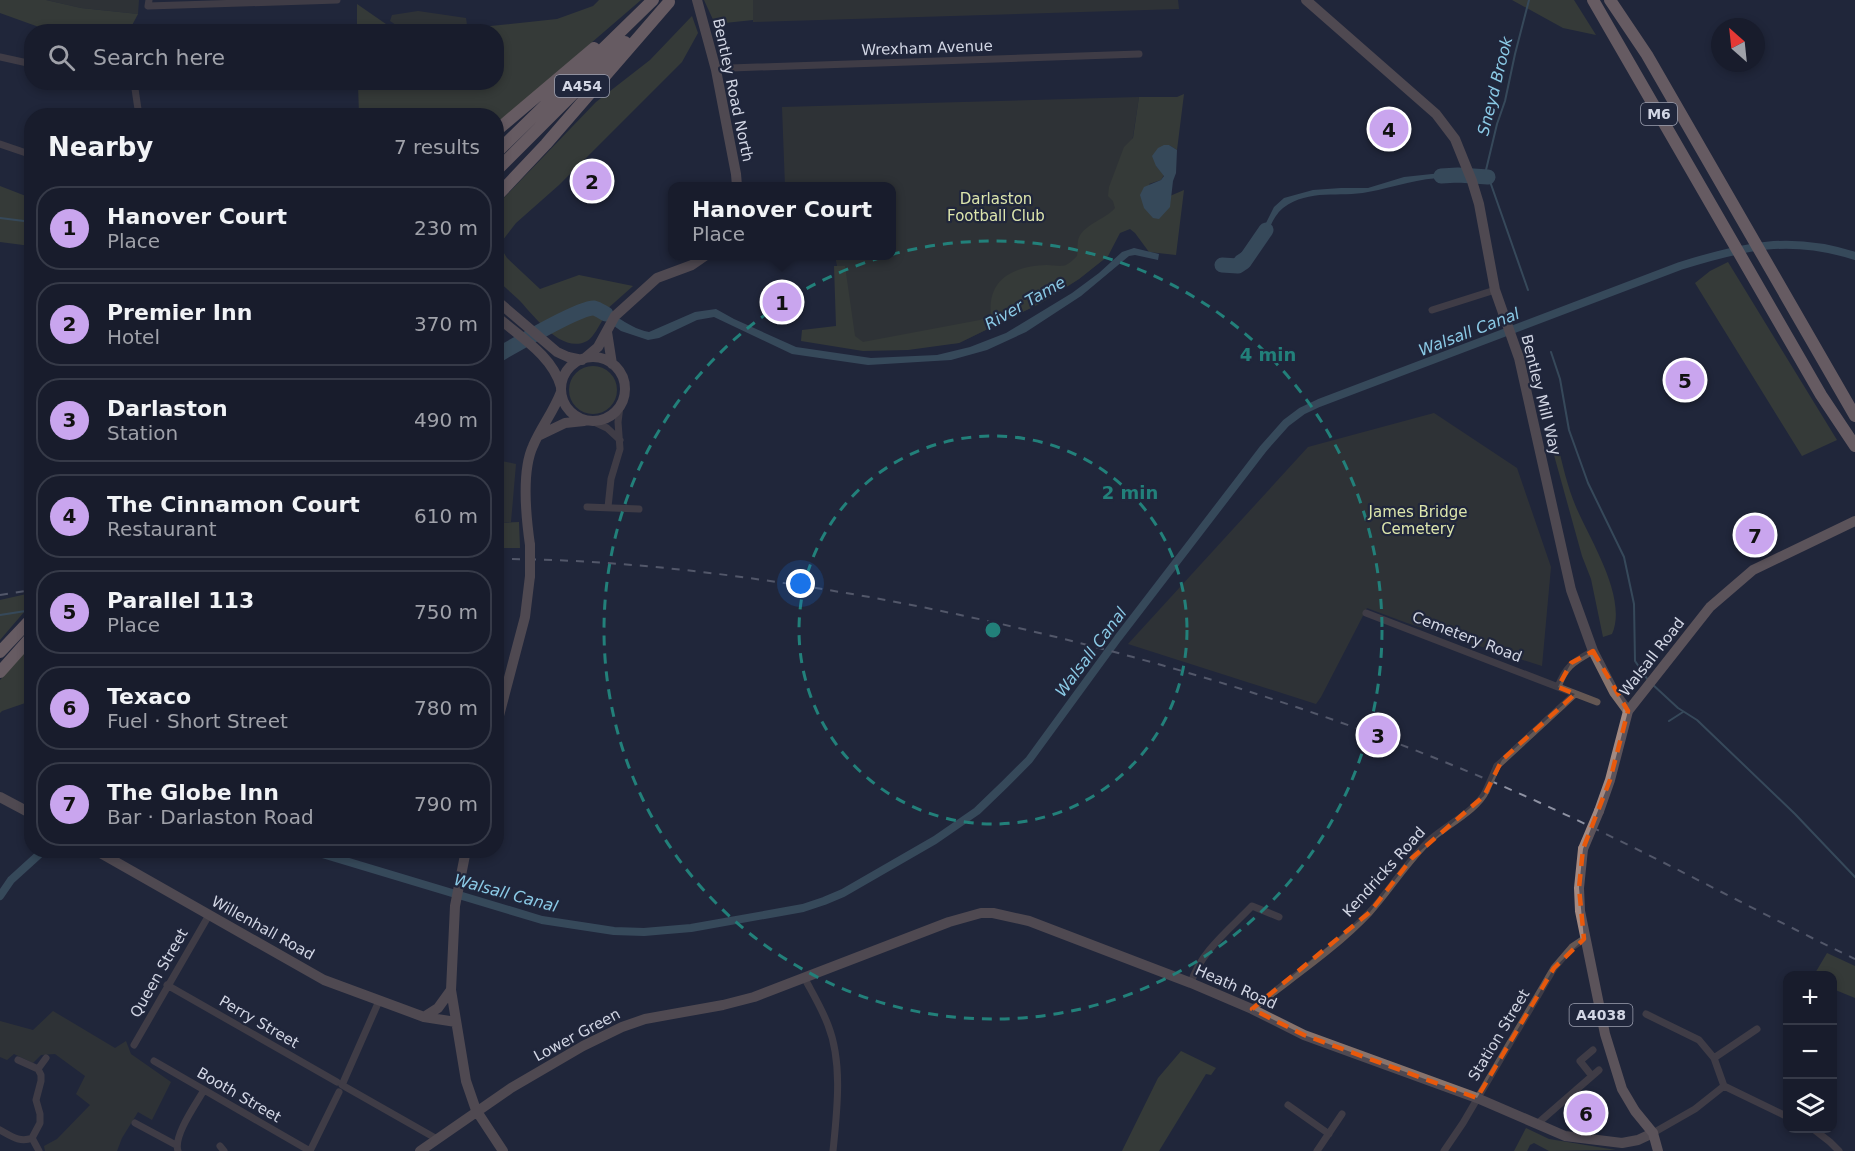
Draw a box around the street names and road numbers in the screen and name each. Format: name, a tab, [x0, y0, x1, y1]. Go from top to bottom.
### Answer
street label: Bentley Road North	[709, 17, 757, 163]
street label: Wrexham Avenue	[861, 37, 993, 59]
road number: A454	[555, 75, 609, 97]
road number: M6	[1641, 103, 1677, 125]
street label: Bentley Mill Way	[1517, 333, 1565, 458]
street label: Cemetery Road	[1410, 608, 1524, 666]
street label: Walsall Road	[1616, 614, 1688, 700]
street label: Kendricks Road	[1339, 823, 1429, 921]
street label: Willenhall Road	[208, 892, 318, 964]
street label: Queen Street	[126, 925, 192, 1021]
street label: Heath Road	[1192, 961, 1280, 1013]
street label: Station Street	[1465, 986, 1533, 1084]
street label: Perry Street	[216, 992, 302, 1052]
road number: A4038	[1570, 1004, 1632, 1026]
street label: Lower Green	[531, 1005, 623, 1065]
street label: Booth Street	[194, 1064, 284, 1126]

